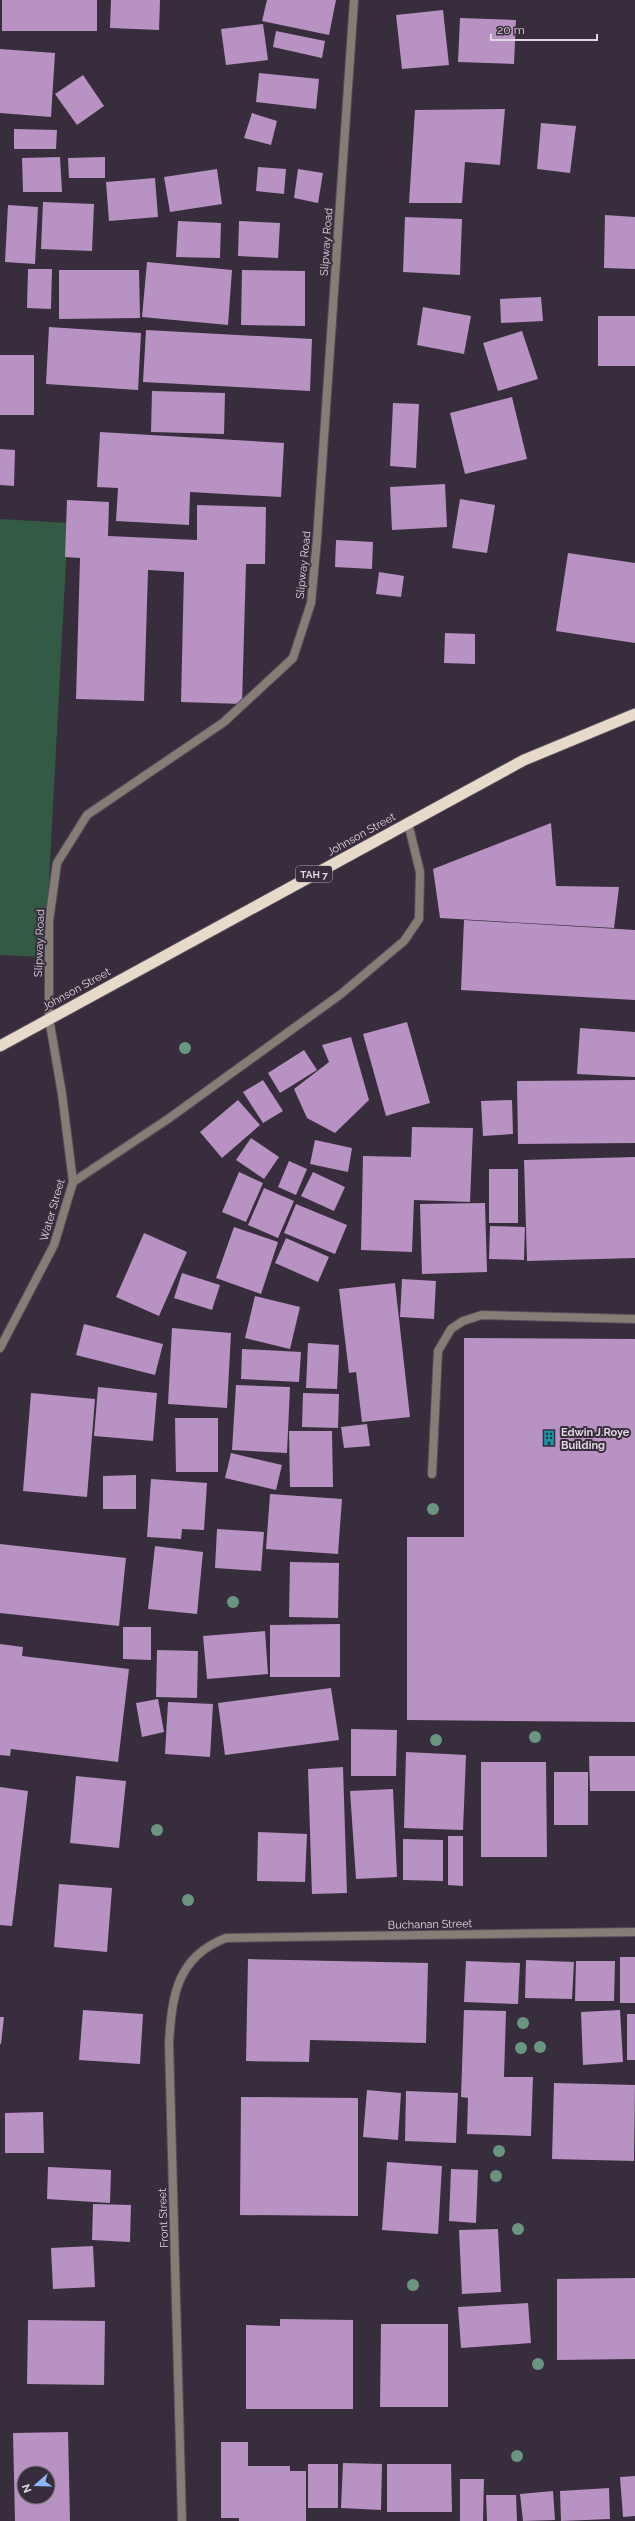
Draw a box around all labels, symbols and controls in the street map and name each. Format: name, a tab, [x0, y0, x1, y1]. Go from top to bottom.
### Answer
scale bar	[491, 16, 597, 42]
text: 20 m	[497, 23, 525, 37]
street label: Slipway Road	[318, 207, 335, 276]
street label: Slipway Road	[293, 530, 314, 600]
street label: Johnson Street	[325, 810, 398, 859]
road number: TAH 7	[296, 866, 332, 882]
street label: Slipway Road	[32, 909, 47, 977]
street label: Johnson Street	[40, 965, 113, 1014]
street label: Water Street	[37, 1177, 68, 1243]
place label: Edwin J.Roye Building	[561, 1426, 630, 1452]
building icon: Edwin J.Roye Building	[540, 1429, 558, 1447]
street label: Buchanan Street	[388, 1917, 473, 1932]
street label: Front Street	[156, 2188, 171, 2248]
north arrow	[16, 2465, 56, 2505]
text: N	[20, 2482, 35, 2494]

